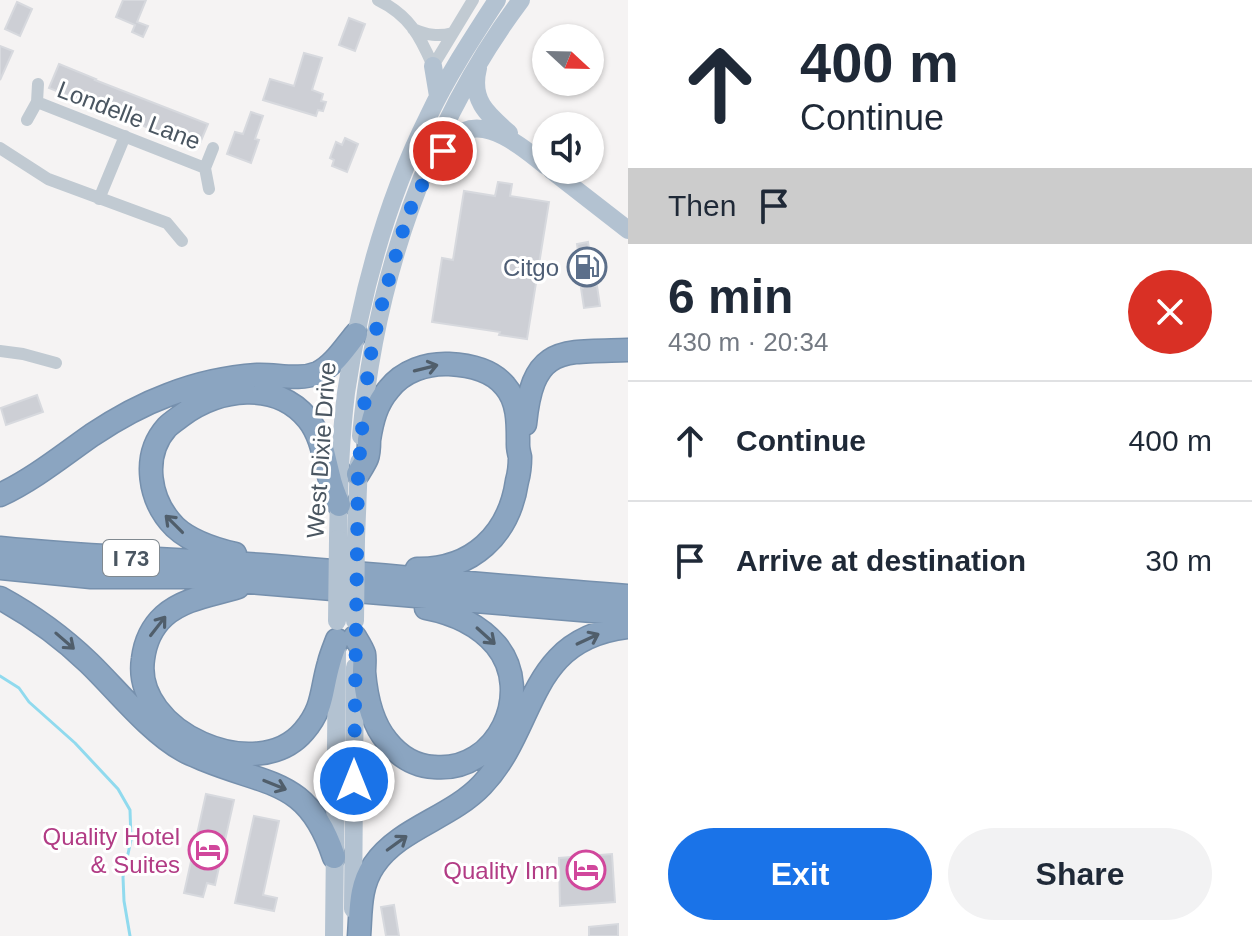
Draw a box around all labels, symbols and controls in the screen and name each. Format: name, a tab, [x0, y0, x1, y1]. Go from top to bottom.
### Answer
north arrow	[532, 24, 604, 96]
map controls	[532, 24, 604, 184]
text: 400 m	[800, 31, 959, 94]
icon: ahead	[668, 32, 772, 136]
street label: Londelle Lane	[54, 75, 204, 155]
text: Continue	[800, 97, 944, 138]
button: sound	[532, 112, 604, 184]
pin	[409, 117, 477, 185]
icon: arrive	[421, 129, 465, 173]
icon: arrive	[752, 184, 796, 228]
text: Then	[668, 189, 736, 222]
fuel station icon: Citgo	[566, 246, 608, 288]
place label: Citgo	[503, 254, 559, 281]
text: 6 min	[668, 270, 793, 323]
button: close	[1128, 270, 1212, 354]
text: 430 m · 20:34	[668, 327, 828, 357]
one-way arrow	[413, 359, 439, 374]
street label: West Dixie Drive	[301, 361, 341, 539]
icon: ahead	[668, 419, 712, 463]
text: Continue	[736, 424, 866, 457]
text: 400 m	[1129, 424, 1212, 457]
one-way arrow	[165, 514, 185, 534]
icon: arrive	[668, 539, 712, 583]
road number: I 73	[103, 540, 159, 576]
text: Arrive at destination	[736, 544, 1026, 577]
text: 30 m	[1145, 544, 1212, 577]
one-way arrow	[149, 616, 166, 637]
one-way arrow	[475, 626, 495, 644]
one-way arrow	[575, 630, 599, 645]
one-way arrow	[54, 632, 74, 650]
position arrow	[312, 739, 396, 823]
one-way arrow	[262, 779, 287, 793]
place label: Quality Hotel & Suites	[43, 823, 180, 878]
button: Exit	[668, 828, 932, 920]
button: Share	[948, 828, 1212, 920]
hotel icon: Quality Hotel & Suites	[187, 829, 229, 871]
one-way arrow	[386, 835, 407, 852]
hotel icon: Quality Inn	[565, 849, 607, 891]
place label: Quality Inn	[443, 857, 558, 884]

